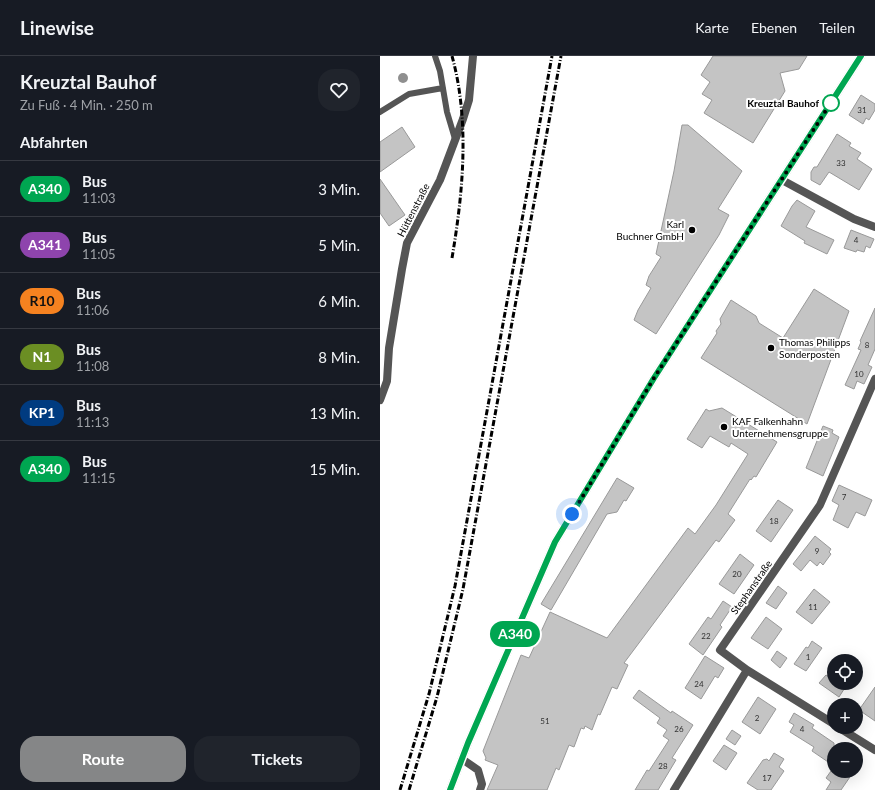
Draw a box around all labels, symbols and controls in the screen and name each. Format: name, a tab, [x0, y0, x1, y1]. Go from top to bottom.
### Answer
text: Linewise	[20, 16, 94, 39]
text: Karte	[695, 19, 729, 36]
text: Ebenen	[751, 19, 797, 36]
text: Teilen	[819, 19, 855, 36]
button: heart	[318, 69, 360, 111]
text: Kreuztal Bauhof	[20, 70, 156, 93]
marker: Kreuztal Bauhof	[822, 94, 840, 112]
text: Zu Fuß · 4 Min. · 250 m	[20, 97, 153, 113]
place label: Kreuztal Bauhof	[747, 97, 819, 109]
house number: 31	[857, 105, 867, 115]
text: Abfahrten	[20, 133, 88, 151]
house number: 33	[836, 158, 846, 168]
text: Bus	[82, 172, 107, 190]
text: A340	[28, 180, 62, 197]
text: 3 Min.	[318, 180, 360, 198]
street label: Hüttenstraße	[394, 181, 432, 239]
text: 11:03	[82, 190, 116, 206]
place label: Karl Buchner GmbH	[616, 218, 684, 242]
marker: Karl Buchner GmbH	[687, 225, 697, 235]
text: Bus	[82, 228, 107, 246]
house number: 4	[854, 235, 859, 245]
text: A341	[28, 236, 62, 253]
text: 5 Min.	[318, 236, 360, 254]
text: 11:05	[82, 246, 116, 262]
text: Bus	[76, 284, 101, 302]
text: R10	[29, 292, 55, 309]
text: 6 Min.	[318, 292, 360, 310]
text: 11:06	[76, 302, 109, 318]
place label: Thomas Philipps Sonderposten	[779, 336, 850, 360]
text: Bus	[76, 340, 101, 358]
house number: 8	[865, 340, 870, 350]
marker: Thomas Philipps Sonderposten	[766, 343, 776, 353]
text: N1	[33, 348, 51, 365]
text: 8 Min.	[318, 348, 360, 366]
text: 11:08	[76, 358, 109, 374]
house number: 10	[854, 369, 864, 379]
text: Bus	[76, 396, 101, 414]
text: KP1	[29, 404, 55, 421]
text: 13 Min.	[309, 404, 360, 422]
text: 11:13	[76, 414, 109, 430]
place label: KAF Falkenhahn Unternehmensgruppe	[732, 415, 828, 439]
marker: KAF Falkenhahn Unternehmensgruppe	[719, 422, 729, 432]
text: Bus	[82, 452, 107, 470]
text: A340	[28, 460, 62, 477]
text: 15 Min.	[309, 460, 360, 478]
text: 11:15	[82, 470, 116, 486]
house number: 7	[842, 492, 847, 502]
your location	[562, 504, 582, 524]
house number: 18	[769, 516, 779, 526]
house number: 9	[815, 546, 820, 556]
street label: Stephanstraße	[728, 558, 774, 616]
house number: 20	[732, 569, 742, 579]
house number: 11	[808, 602, 818, 612]
line badge: A340	[487, 621, 543, 647]
text: A340	[498, 625, 532, 642]
house number: 22	[701, 631, 711, 641]
house number: 1	[806, 652, 811, 662]
map controls	[827, 654, 863, 778]
button: locate	[827, 654, 863, 690]
house number: 24	[694, 679, 704, 689]
button: +	[827, 698, 863, 734]
house number: 2	[755, 713, 760, 723]
house number: 51	[540, 716, 550, 726]
house number: 26	[674, 724, 684, 734]
house number: 4	[800, 724, 805, 734]
button: Route	[20, 736, 186, 782]
button: Tickets	[194, 736, 360, 782]
button: −	[827, 742, 863, 778]
house number: 28	[658, 761, 668, 771]
house number: 17	[762, 773, 772, 783]

